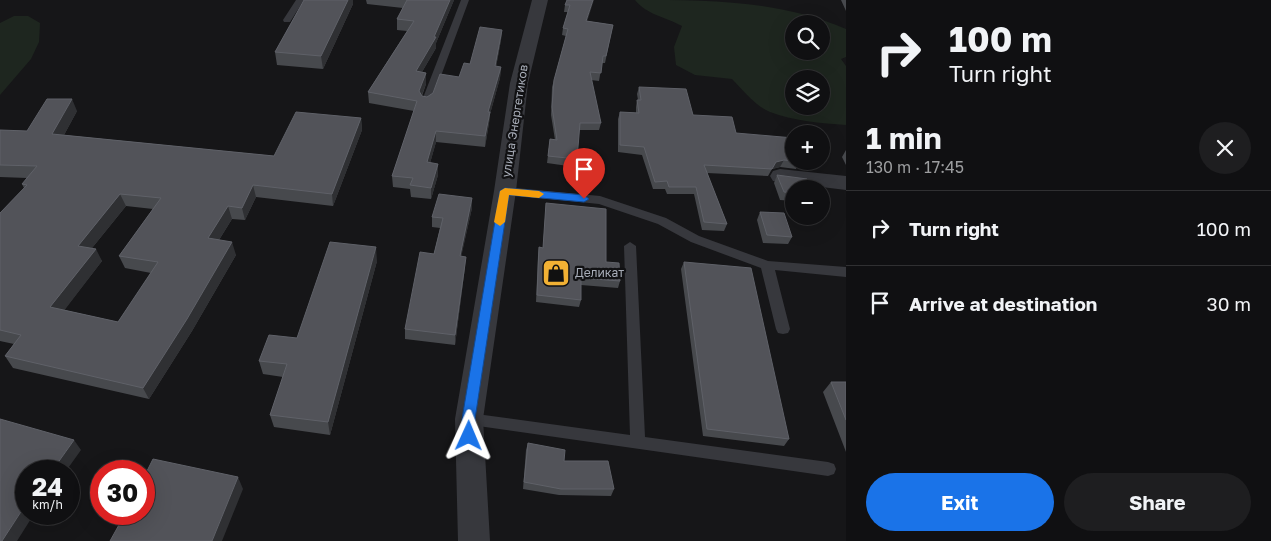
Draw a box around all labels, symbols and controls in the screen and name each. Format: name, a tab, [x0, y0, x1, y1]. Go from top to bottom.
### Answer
map controls	[785, 15, 830, 225]
button: search	[785, 15, 830, 60]
text: 100 m	[949, 18, 1052, 60]
icon: right	[866, 20, 931, 85]
text: Turn right	[949, 60, 1052, 87]
street label: улица Энергетиков	[498, 63, 531, 178]
button: layers	[785, 70, 830, 115]
text: 1 min	[866, 120, 942, 156]
button: close	[1199, 122, 1251, 174]
button: +	[785, 125, 830, 170]
pin	[563, 148, 605, 199]
icon: arrive	[570, 155, 598, 183]
text: 130 m · 17:45	[866, 157, 964, 177]
button: −	[785, 180, 830, 225]
icon: right	[866, 214, 894, 242]
text: Turn right	[909, 217, 999, 240]
text: 100 m	[1197, 217, 1251, 240]
shop icon: Деликат	[541, 258, 571, 288]
place label: Деликат	[575, 265, 624, 280]
icon: arrive	[866, 289, 894, 317]
text: Arrive at destination	[909, 292, 1097, 315]
text: 30 m	[1207, 292, 1251, 315]
position arrow	[442, 409, 494, 461]
speed limit sign: 30	[90, 460, 155, 525]
text: 24	[32, 471, 63, 502]
button: Exit	[866, 473, 1054, 531]
button: Share	[1064, 473, 1251, 531]
text: km/h	[32, 497, 63, 512]

